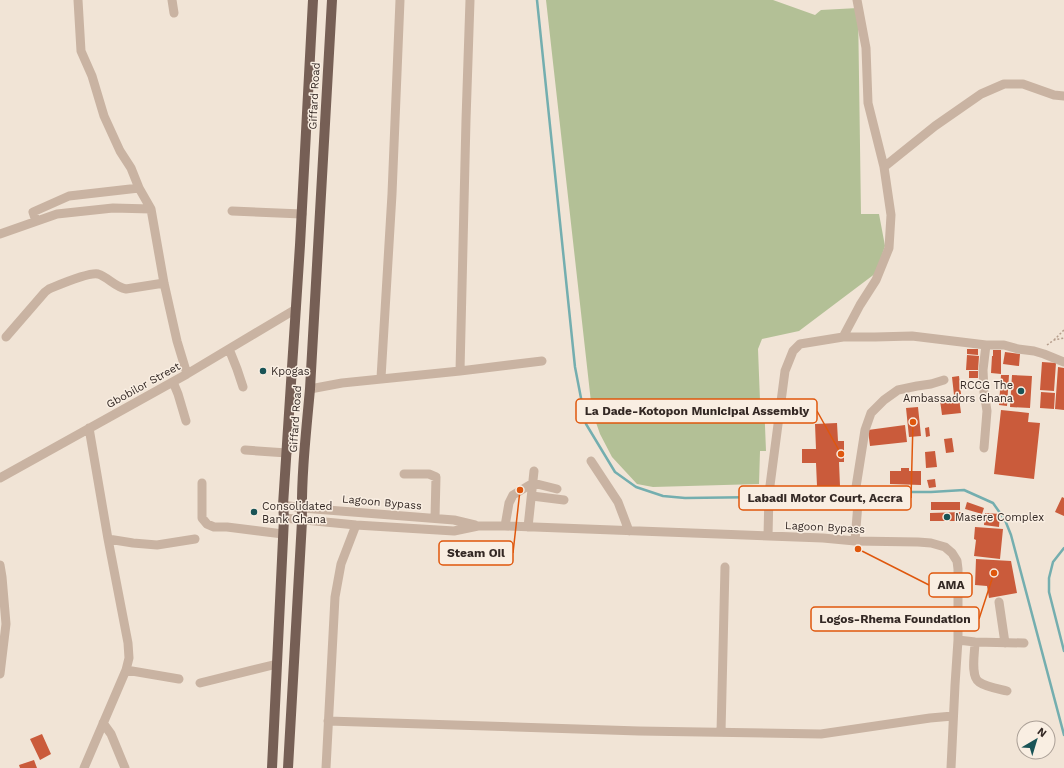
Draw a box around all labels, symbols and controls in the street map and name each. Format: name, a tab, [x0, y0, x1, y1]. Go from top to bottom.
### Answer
street label: Giffard Road	[306, 62, 323, 130]
street label: Gbobilor Street	[104, 360, 183, 411]
place label: Kpogas	[271, 365, 310, 378]
marker: Kpogas	[258, 366, 268, 376]
place label: RCCG The Ambassadors Ghana	[903, 379, 1013, 405]
street label: Giffard Road	[287, 385, 304, 453]
marker: RCCG The Ambassadors Ghana	[1016, 386, 1026, 396]
callout: La Dade-Kotopon Municipal Assembly	[576, 399, 817, 423]
text: La Dade-Kotopon Municipal Assembly	[585, 404, 810, 418]
callout: Labadi Motor Court, Accra	[739, 486, 911, 510]
text: Labadi Motor Court, Accra	[747, 491, 903, 505]
street label: Lagoon Bypass	[342, 493, 423, 512]
place label: Consolidated Bank Ghana	[262, 500, 332, 526]
marker: Consolidated Bank Ghana	[249, 507, 259, 517]
place label: Masere Complex	[955, 511, 1044, 524]
marker: Masere Complex	[942, 512, 952, 522]
street label: Lagoon Bypass	[785, 519, 865, 536]
callout: Steam Oil	[439, 541, 513, 565]
text: Steam Oil	[447, 546, 505, 560]
callout: AMA	[929, 573, 972, 597]
text: AMA	[937, 578, 965, 592]
callout: Logos-Rhema Foundation	[811, 607, 979, 631]
text: Logos-Rhema Foundation	[819, 612, 971, 626]
north arrow	[1016, 720, 1056, 760]
text: N	[1035, 725, 1049, 740]

